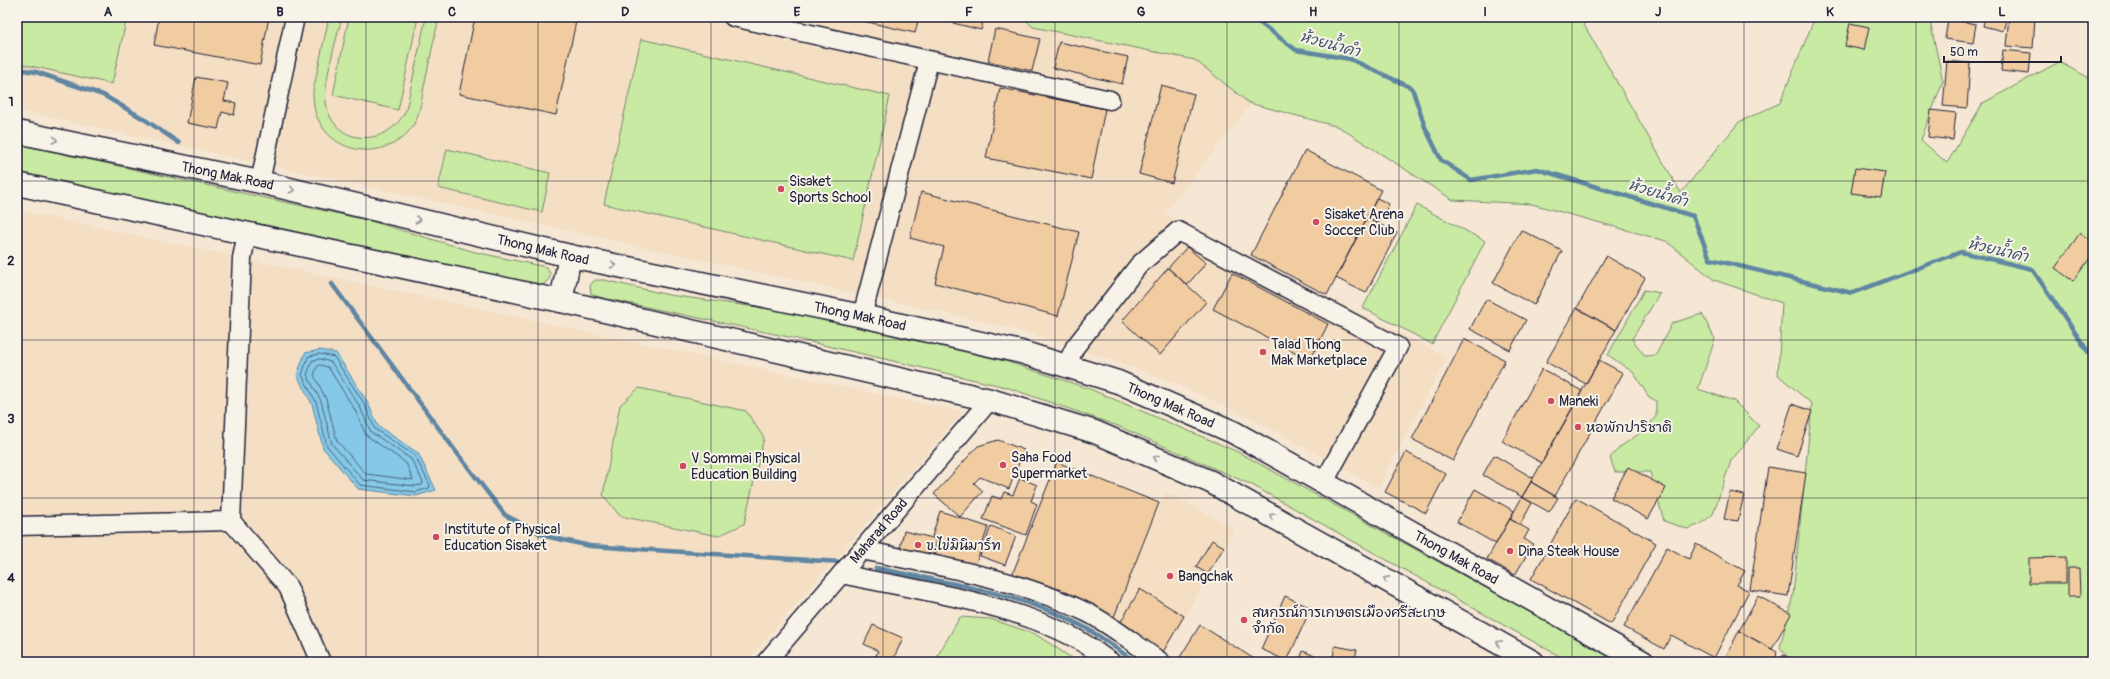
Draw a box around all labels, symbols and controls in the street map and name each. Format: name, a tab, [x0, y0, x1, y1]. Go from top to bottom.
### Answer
text: A	[104, 4, 113, 20]
text: B	[276, 4, 284, 20]
text: C	[448, 4, 456, 20]
text: D	[621, 4, 629, 20]
text: E	[794, 4, 801, 20]
text: F	[965, 4, 973, 20]
text: G	[1137, 4, 1146, 20]
text: H	[1309, 4, 1317, 20]
text: I	[1483, 4, 1487, 20]
text: J	[1655, 4, 1661, 20]
text: K	[1826, 4, 1834, 20]
text: L	[1998, 4, 2006, 20]
water label: ห้วยน้ำคำ	[1298, 23, 1365, 62]
scale bar	[1944, 38, 2061, 64]
text: 50 m	[1950, 45, 1978, 60]
text: 1	[8, 94, 14, 110]
one-way arrow	[52, 135, 58, 143]
street label: Thong Mak Road	[180, 158, 276, 194]
water label: ห้วยน้ำคำ	[1626, 171, 1693, 212]
place label: Sisaket Sports School	[789, 173, 871, 206]
marker: Sisaket Sports School	[776, 184, 786, 194]
one-way arrow	[288, 185, 295, 194]
place label: Sisaket Arena Soccer Club	[1324, 206, 1404, 239]
one-way arrow	[415, 215, 422, 224]
marker: Sisaket Arena Soccer Club	[1311, 217, 1321, 227]
water label: ห้วยน้ำคำ	[1966, 229, 2032, 267]
street label: Thong Mak Road	[495, 231, 591, 269]
text: 2	[7, 253, 15, 269]
one-way arrow	[610, 260, 616, 269]
street label: Thong Mak Road	[812, 298, 908, 335]
place label: Talad Thong Mak Marketplace	[1271, 336, 1367, 369]
marker: Talad Thong Mak Marketplace	[1258, 347, 1268, 357]
street label: Thong Mak Road	[1124, 379, 1217, 432]
place label: Maneki	[1559, 393, 1599, 410]
marker: Maneki	[1546, 396, 1556, 406]
text: 3	[7, 411, 15, 427]
place label: หอพักปาริชาติ	[1586, 419, 1672, 436]
marker: หอพักปาริชาติ	[1573, 422, 1583, 432]
place label: Saha Food Supermarket	[1011, 449, 1087, 482]
place label: V Sommai Physical Education Building	[691, 450, 801, 483]
one-way arrow	[1152, 455, 1160, 463]
marker: Saha Food Supermarket	[998, 460, 1008, 470]
marker: V Sommai Physical Education Building	[678, 461, 688, 471]
street label: Maharad Road	[846, 495, 911, 567]
one-way arrow	[1269, 513, 1276, 520]
place label: Institute of Physical Education Sisaket	[444, 521, 560, 554]
street label: Thong Mak Road	[1411, 527, 1502, 588]
marker: Institute of Physical Education Sisaket	[431, 532, 441, 542]
place label: ข.ไข่มินิมาร์ท	[926, 536, 1001, 554]
marker: ข.ไข่มินิมาร์ท	[913, 540, 923, 550]
place label: Dina Steak House	[1518, 543, 1619, 560]
marker: Dina Steak House	[1505, 546, 1515, 556]
place label: Bangchak	[1178, 568, 1233, 585]
text: 4	[7, 570, 15, 586]
marker: Bangchak	[1165, 571, 1175, 581]
one-way arrow	[1382, 576, 1390, 584]
place label: สหกรณ์การเกษตรเมืองศรีสะเกษ จำกัด	[1252, 603, 1446, 637]
marker: สหกรณ์การเกษตรเมืองศรีสะเกษ จำกัด	[1239, 615, 1249, 625]
one-way arrow	[1496, 640, 1503, 647]

